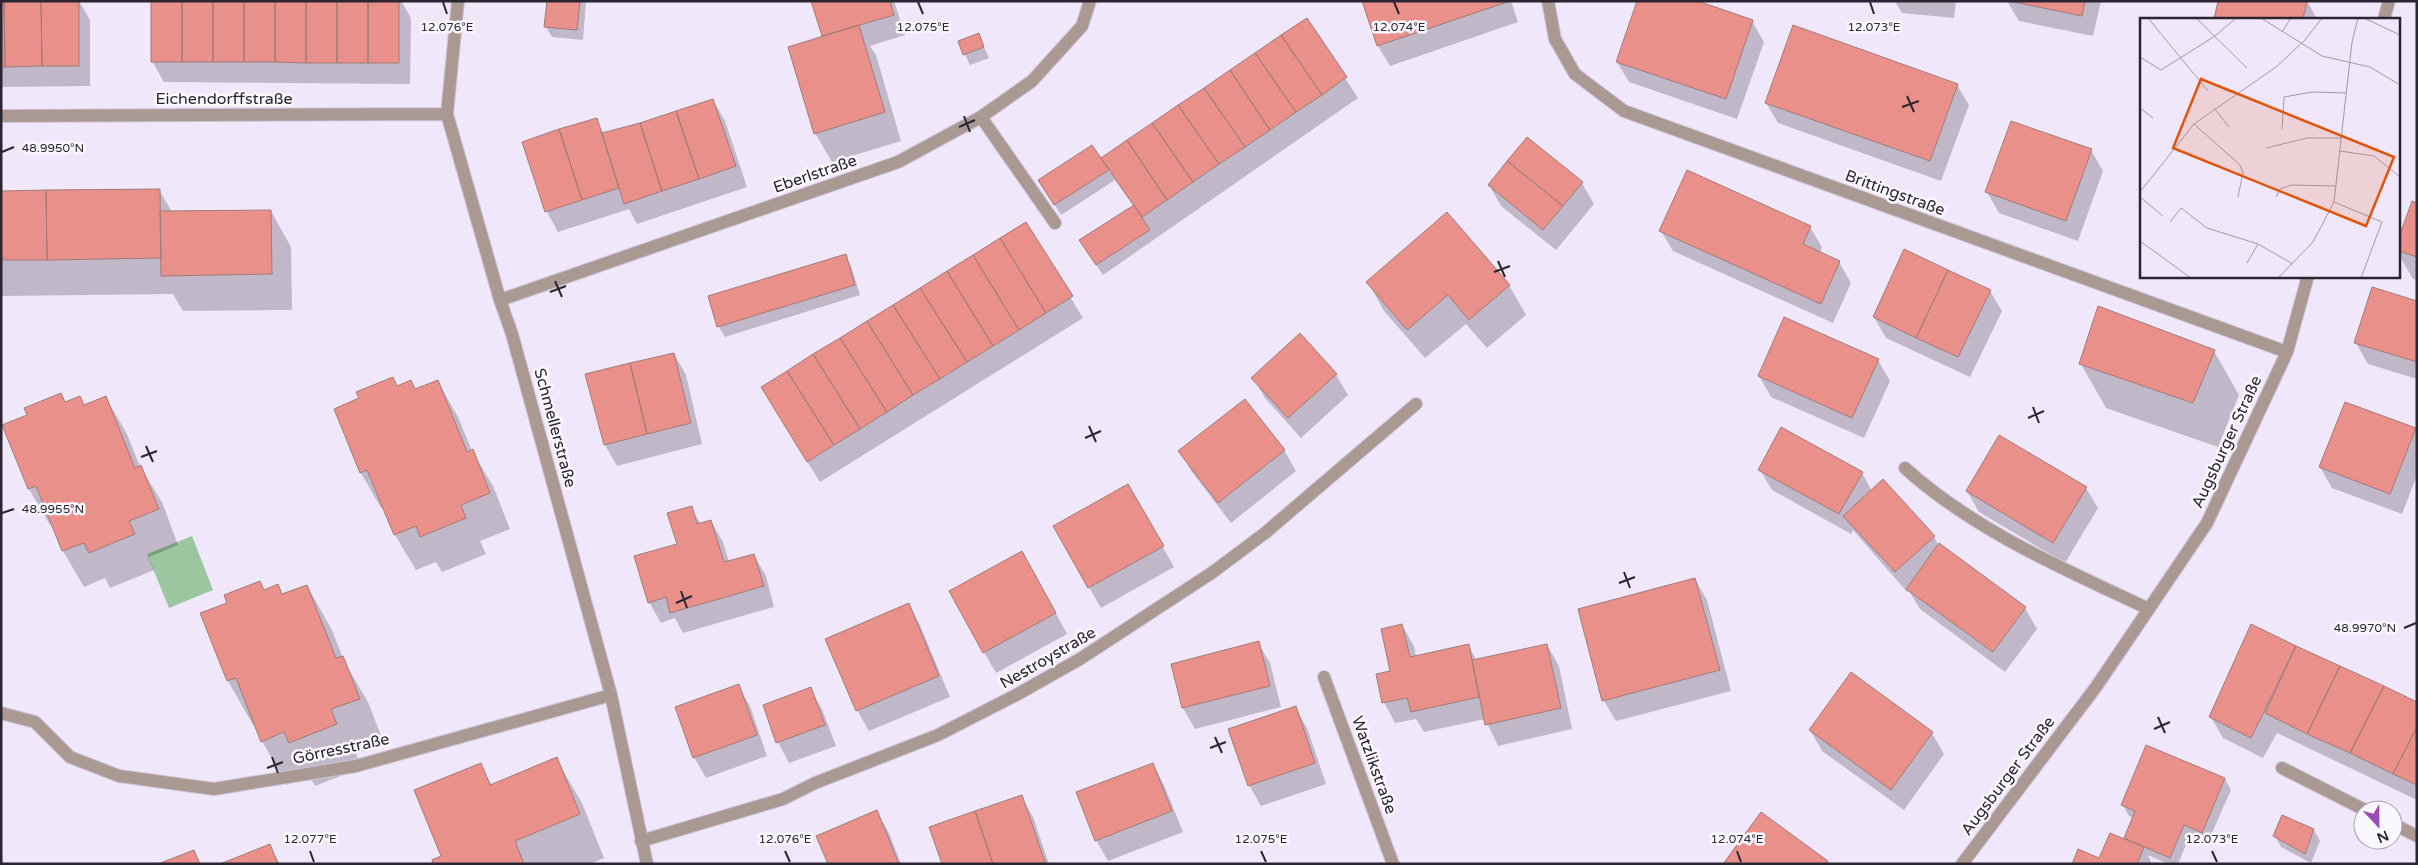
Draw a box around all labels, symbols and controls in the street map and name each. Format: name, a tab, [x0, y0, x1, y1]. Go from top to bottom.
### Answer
inset map	[2140, 18, 2400, 278]
text: 12.076°E	[421, 20, 474, 34]
text: 12.075°E	[897, 20, 950, 34]
text: 12.074°E	[1373, 20, 1426, 34]
text: 12.073°E	[1848, 20, 1901, 34]
street label: Eichendorffstraße	[155, 89, 293, 109]
text: 48.9950°N	[22, 141, 84, 155]
street label: Eberlstraße	[771, 150, 859, 198]
street label: Brittingstraße	[1842, 166, 1948, 220]
street label: Schmellerstraße	[529, 366, 581, 490]
street label: Augsburger Straße	[2188, 373, 2266, 511]
text: 48.9955°N	[22, 502, 84, 516]
text: 48.9970°N	[2334, 621, 2396, 635]
street label: Nestroystraße	[997, 623, 1099, 693]
street label: Watzlikstraße	[1347, 713, 1401, 817]
street label: Augsburger Straße	[1957, 713, 2059, 839]
street label: Görresstraße	[291, 729, 391, 769]
north arrow	[2353, 800, 2403, 850]
text: N	[2374, 827, 2391, 847]
text: 12.077°E	[283, 832, 337, 846]
text: 12.076°E	[759, 832, 812, 846]
text: 12.075°E	[1235, 832, 1288, 846]
text: 12.074°E	[1711, 832, 1764, 846]
text: 12.073°E	[2186, 832, 2239, 846]

